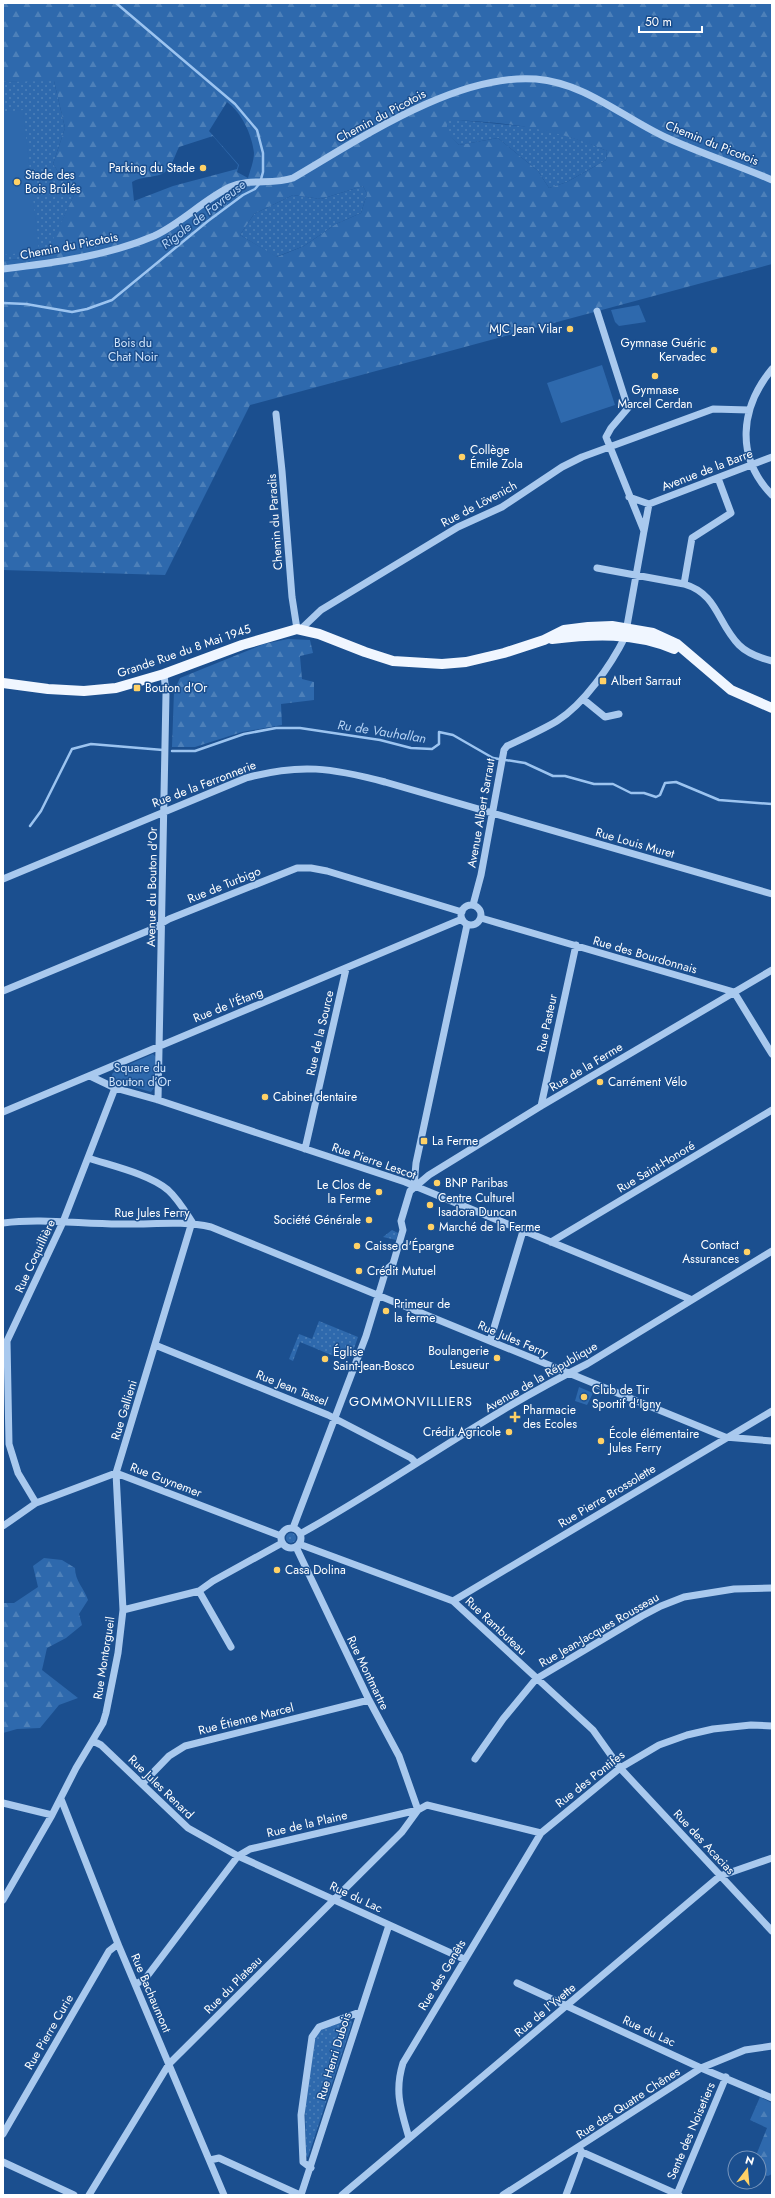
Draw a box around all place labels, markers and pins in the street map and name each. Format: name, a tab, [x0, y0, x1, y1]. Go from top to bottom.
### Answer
place label: Parking du Stade	[109, 159, 195, 177]
marker: Parking du Stade	[198, 163, 208, 173]
place label: Stade des Bois Brûlés	[25, 166, 81, 198]
marker: Stade des Bois Brûlés	[12, 177, 22, 187]
place label: MJC Jean Vilar	[489, 320, 563, 338]
marker: MJC Jean Vilar	[565, 324, 575, 334]
place label: Gymnase Guéric Kervadec	[620, 334, 706, 366]
marker: Gymnase Guéric Kervadec	[709, 345, 719, 355]
marker: Gymnase Marcel Cerdan	[650, 371, 660, 381]
place label: Gymnase Marcel Cerdan	[617, 381, 693, 413]
place label: Collège Émile Zola	[470, 441, 523, 473]
marker: Collège Émile Zola	[457, 452, 467, 462]
place label: Albert Sarraut	[611, 672, 681, 690]
marker: Albert Sarraut	[598, 676, 608, 686]
place label: Bouton d'Or	[145, 679, 208, 697]
marker: Bouton d'Or	[132, 683, 142, 693]
place label: Carrément Vélo	[608, 1073, 687, 1091]
marker: Carrément Vélo	[595, 1077, 605, 1087]
place label: Cabinet dentaire	[273, 1088, 357, 1106]
marker: Cabinet dentaire	[260, 1092, 270, 1102]
place label: La Ferme	[432, 1132, 478, 1150]
marker: La Ferme	[419, 1136, 429, 1146]
place label: BNP Paribas	[445, 1174, 508, 1192]
place label: Le Clos de la Ferme	[317, 1176, 371, 1208]
marker: BNP Paribas	[432, 1178, 442, 1188]
marker: Le Clos de la Ferme	[374, 1187, 384, 1197]
place label: Centre Culturel Isadora Duncan	[438, 1189, 517, 1221]
marker: Centre Culturel Isadora Duncan	[425, 1200, 435, 1210]
place label: Société Générale	[273, 1211, 361, 1229]
marker: Société Générale	[364, 1215, 374, 1225]
place label: Marché de la Ferme	[439, 1218, 540, 1236]
marker: Marché de la Ferme	[426, 1222, 436, 1232]
place label: Contact Assurances	[682, 1236, 739, 1268]
place label: Caisse d'Épargne	[365, 1237, 454, 1255]
marker: Caisse d'Épargne	[352, 1241, 362, 1251]
marker: Contact Assurances	[742, 1247, 752, 1257]
place label: Crédit Mutuel	[367, 1262, 436, 1280]
marker: Crédit Mutuel	[354, 1266, 364, 1276]
place label: Primeur de la ferme	[394, 1295, 450, 1327]
marker: Primeur de la ferme	[381, 1306, 391, 1316]
place label: Boulangerie Lesueur	[428, 1342, 490, 1374]
place label: Église Saint-Jean-Bosco	[333, 1343, 415, 1375]
marker: Boulangerie Lesueur	[492, 1353, 502, 1363]
marker: Église Saint-Jean-Bosco	[320, 1354, 330, 1364]
place label: Club de Tir Sportif d'Igny	[592, 1381, 661, 1413]
marker: Club de Tir Sportif d'Igny	[579, 1392, 589, 1402]
place label: Pharmacie des Ecoles	[523, 1401, 577, 1433]
marker: Pharmacie des Ecoles	[510, 1412, 520, 1422]
place label: Crédit Agricole	[423, 1423, 501, 1441]
place label: École élémentaire Jules Ferry	[607, 1425, 699, 1457]
marker: Crédit Agricole	[504, 1427, 514, 1437]
marker: École élémentaire Jules Ferry	[596, 1436, 606, 1446]
place label: Casa Dolina	[285, 1561, 346, 1579]
marker: Casa Dolina	[272, 1565, 282, 1575]

